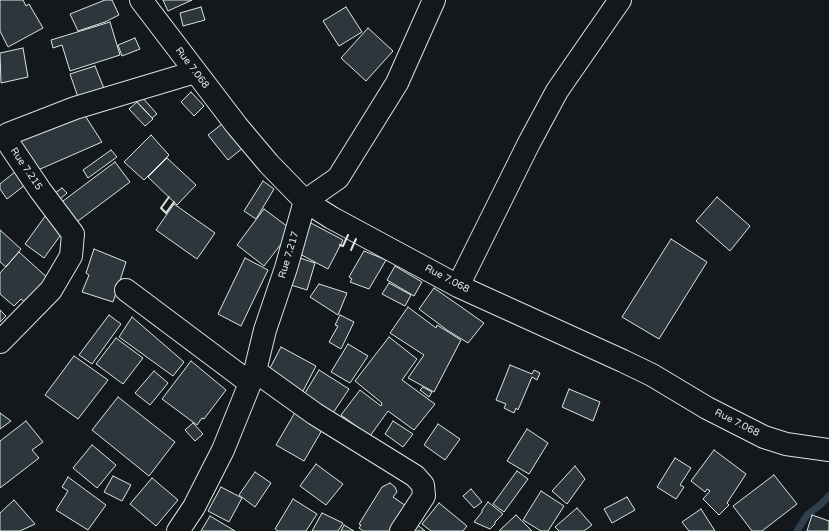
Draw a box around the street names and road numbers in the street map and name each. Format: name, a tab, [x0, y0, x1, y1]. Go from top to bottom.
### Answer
street label: Rue 7.068	[173, 45, 211, 91]
street label: Rue 7.215	[7, 145, 45, 193]
street label: Rue 7.217	[276, 230, 302, 280]
street label: Rue 7.068	[423, 262, 471, 296]
street label: Rue 7.068	[713, 407, 761, 439]

